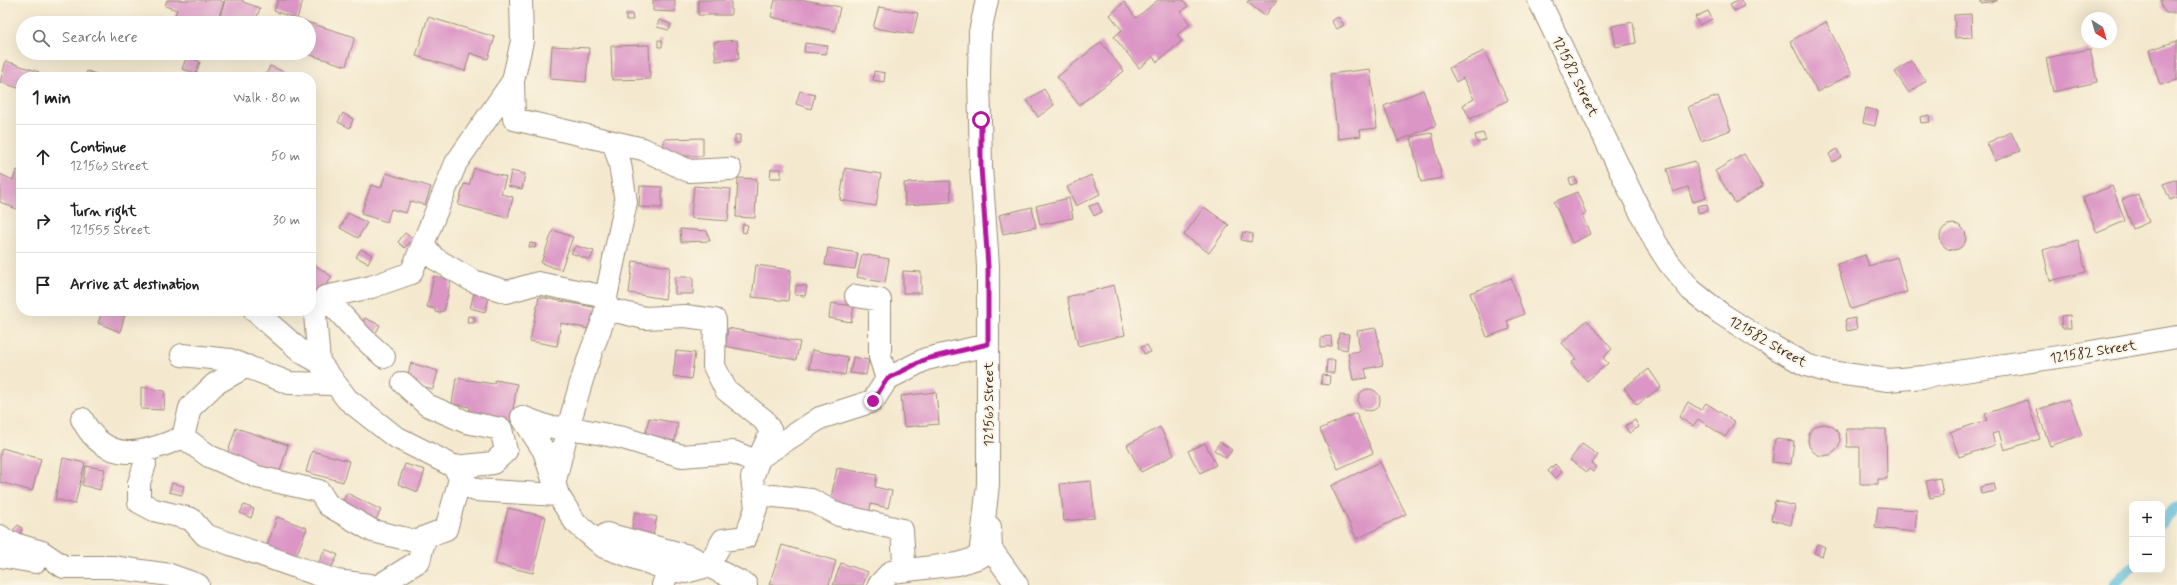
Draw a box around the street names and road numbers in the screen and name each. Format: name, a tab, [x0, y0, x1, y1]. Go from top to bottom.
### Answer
street label: 121582 Street	[1548, 33, 1603, 120]
street label: 121582 Street	[1725, 312, 1810, 372]
street label: 121582 Street	[2049, 336, 2138, 368]
street label: 121563 Street	[980, 361, 998, 446]

